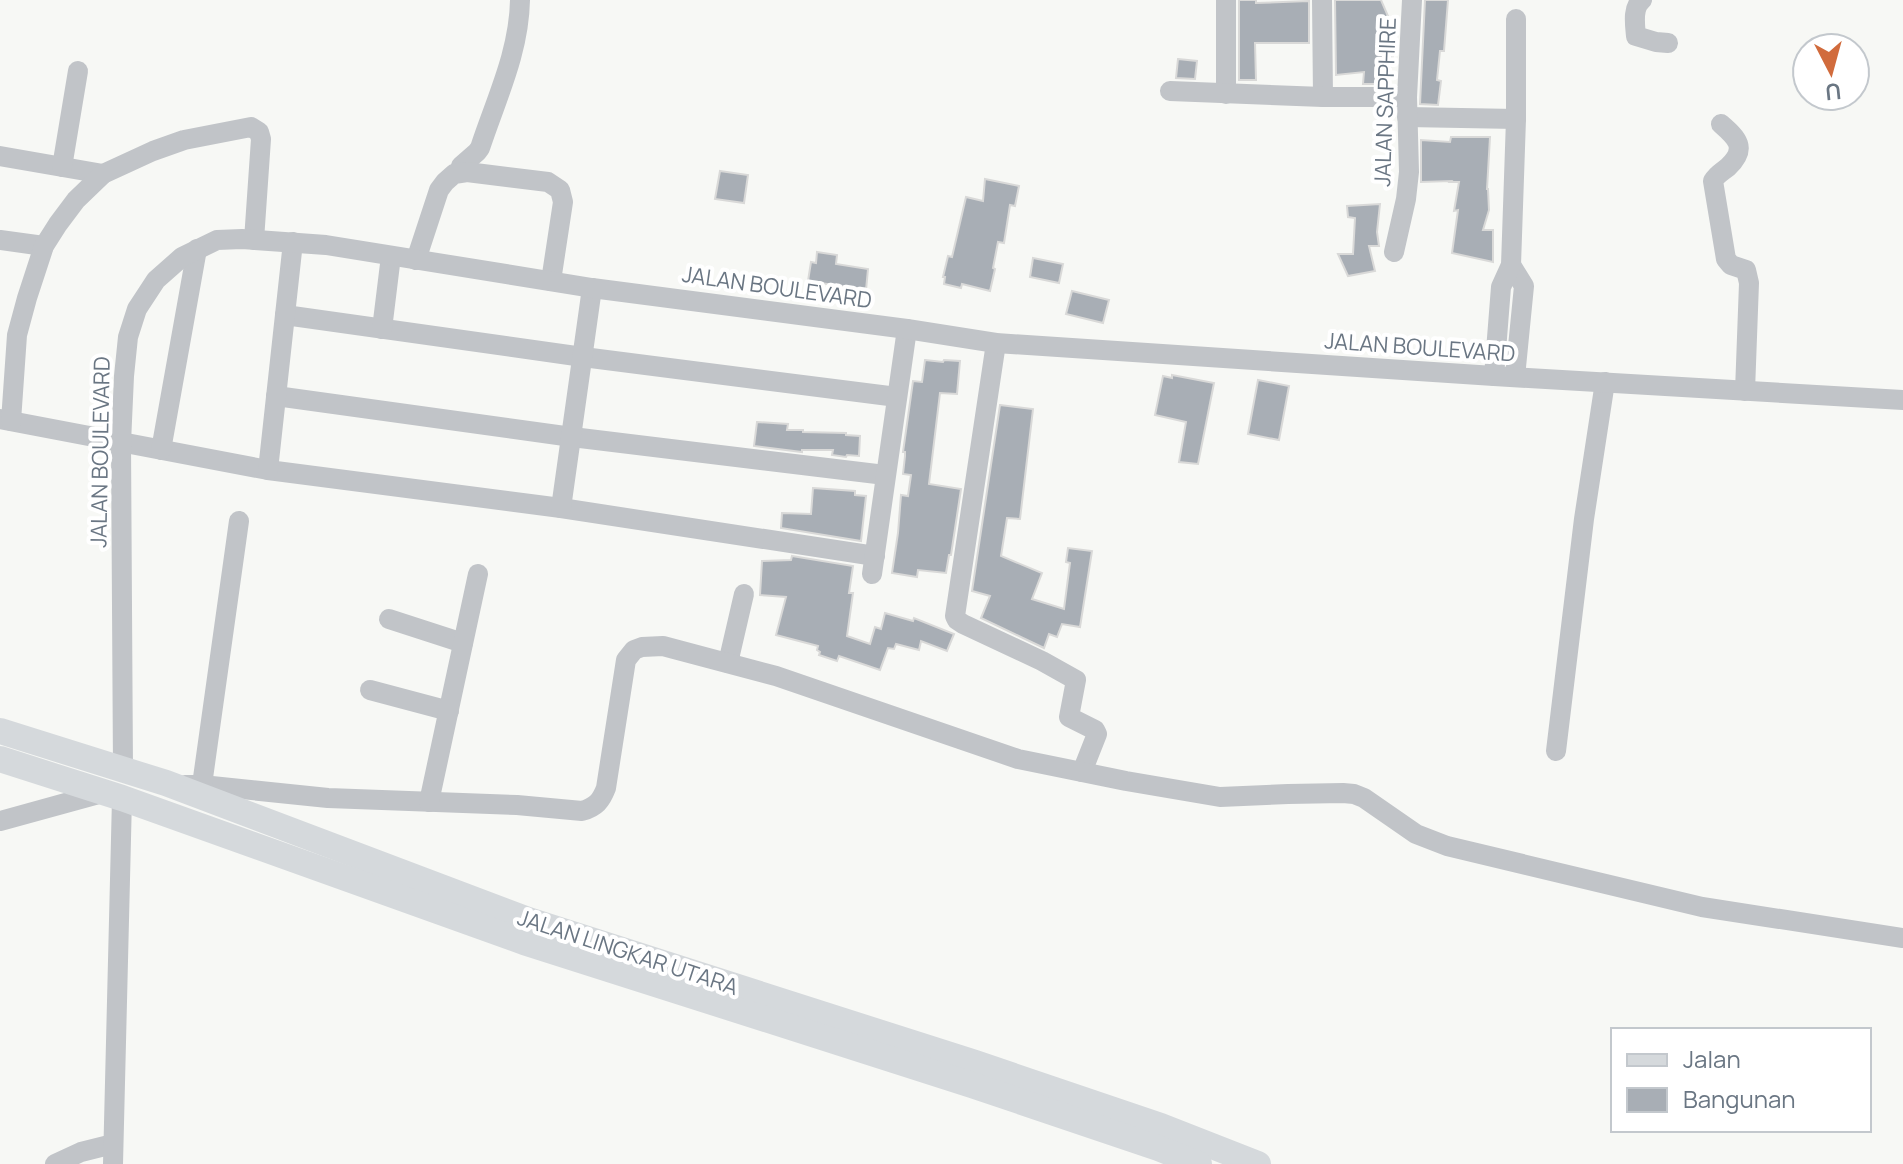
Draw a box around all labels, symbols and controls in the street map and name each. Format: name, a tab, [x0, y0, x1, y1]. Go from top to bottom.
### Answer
street label: JALAN SAPPHIRE	[1367, 17, 1403, 187]
north arrow	[1791, 32, 1871, 112]
text: U	[1824, 76, 1843, 108]
street label: JALAN BOULEVARD	[680, 259, 874, 315]
street label: JALAN BOULEVARD	[1324, 325, 1516, 369]
street label: JALAN BOULEVARD	[83, 356, 117, 548]
street label: JALAN LINGKAR UTARA	[514, 902, 742, 1002]
legend	[1611, 1028, 1871, 1132]
text: Jalan	[1683, 1042, 1741, 1075]
text: Bangunan	[1683, 1082, 1796, 1115]

